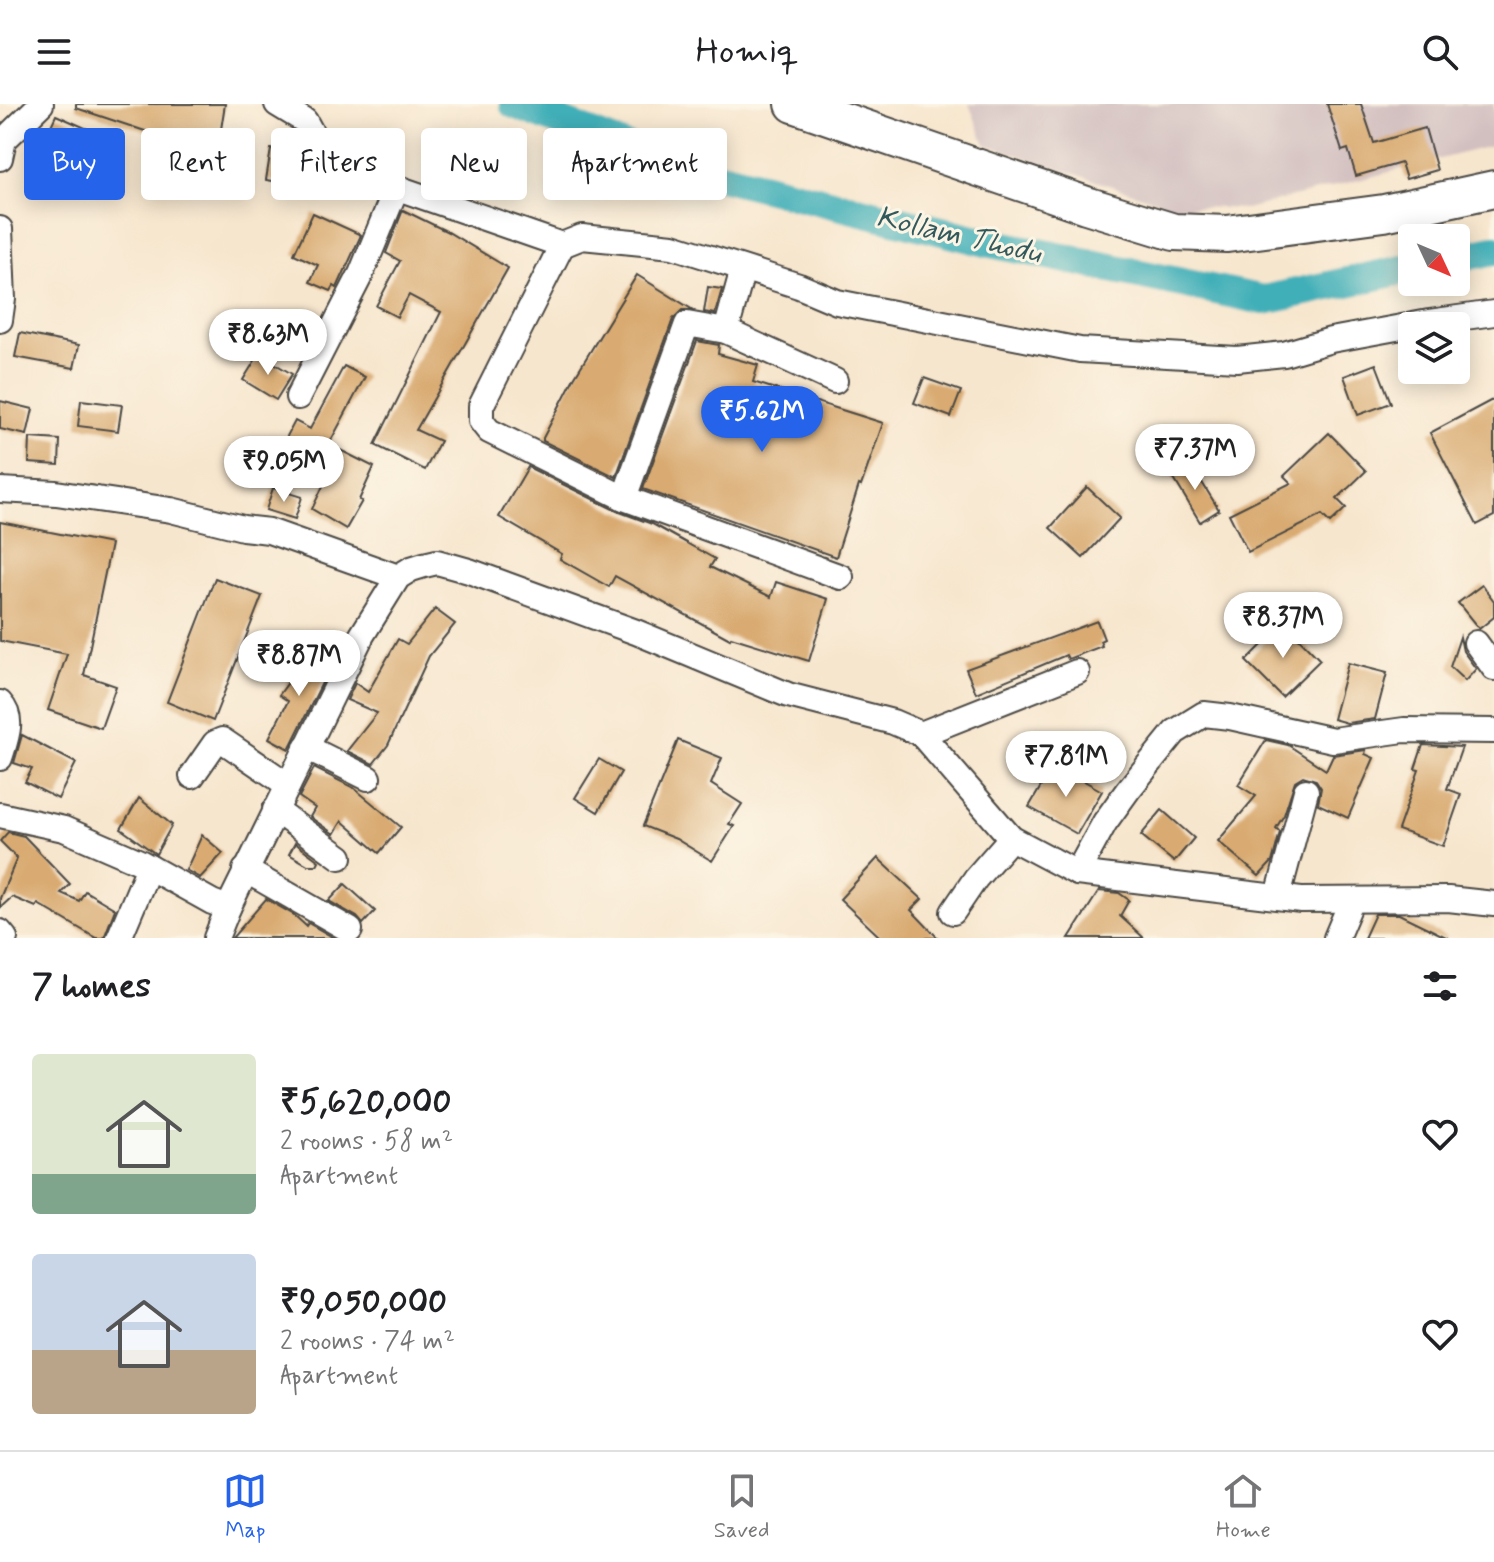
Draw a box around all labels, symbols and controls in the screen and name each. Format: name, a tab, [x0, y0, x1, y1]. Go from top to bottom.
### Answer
text: Homiq	[695, 29, 799, 76]
icon: menu	[32, 30, 76, 74]
icon: search	[1418, 30, 1462, 74]
chip: Buy	[24, 128, 125, 200]
chip: Rent	[141, 128, 255, 200]
chip: Filters	[271, 128, 405, 200]
chip: New	[421, 128, 527, 200]
chip: Apartment	[543, 128, 727, 200]
water label: Kollam Thodu	[872, 198, 1046, 274]
north arrow	[1398, 224, 1470, 296]
map controls	[1398, 224, 1470, 384]
pin: ₹8.63M	[203, 309, 333, 377]
button: layers	[1398, 312, 1470, 384]
text: ₹8.63M	[227, 318, 309, 352]
pin: ₹5.62M	[697, 386, 827, 454]
text: ₹5.62M	[719, 395, 805, 429]
pin: ₹7.37M	[1130, 424, 1260, 492]
text: ₹7.37M	[1153, 433, 1237, 467]
pin: ₹9.05M	[219, 436, 349, 504]
text: ₹9.05M	[242, 445, 326, 479]
pin: ₹8.37M	[1218, 592, 1348, 660]
text: ₹8.37M	[1242, 601, 1324, 635]
pin: ₹8.87M	[234, 630, 364, 698]
text: ₹8.87M	[256, 639, 342, 673]
pin: ₹7.81M	[1001, 731, 1131, 799]
text: ₹7.81M	[1024, 740, 1108, 774]
text: 7 homes	[32, 964, 151, 1009]
icon: filters	[1418, 964, 1462, 1008]
text: ₹5,620,000	[280, 1080, 452, 1125]
icon: home	[96, 1086, 192, 1182]
icon: heart	[1418, 1112, 1462, 1156]
text: 2 rooms · 58 m²	[280, 1125, 453, 1159]
text: Apartment	[280, 1159, 398, 1193]
text: ₹9,050,000	[280, 1280, 447, 1325]
icon: home	[96, 1286, 192, 1382]
icon: heart	[1418, 1312, 1462, 1356]
text: 2 rooms · 74 m²	[280, 1325, 455, 1359]
text: Apartment	[280, 1359, 398, 1393]
tab: Map	[223, 1469, 267, 1545]
tab: Saved	[714, 1469, 769, 1545]
tab: Home	[1216, 1469, 1271, 1545]

